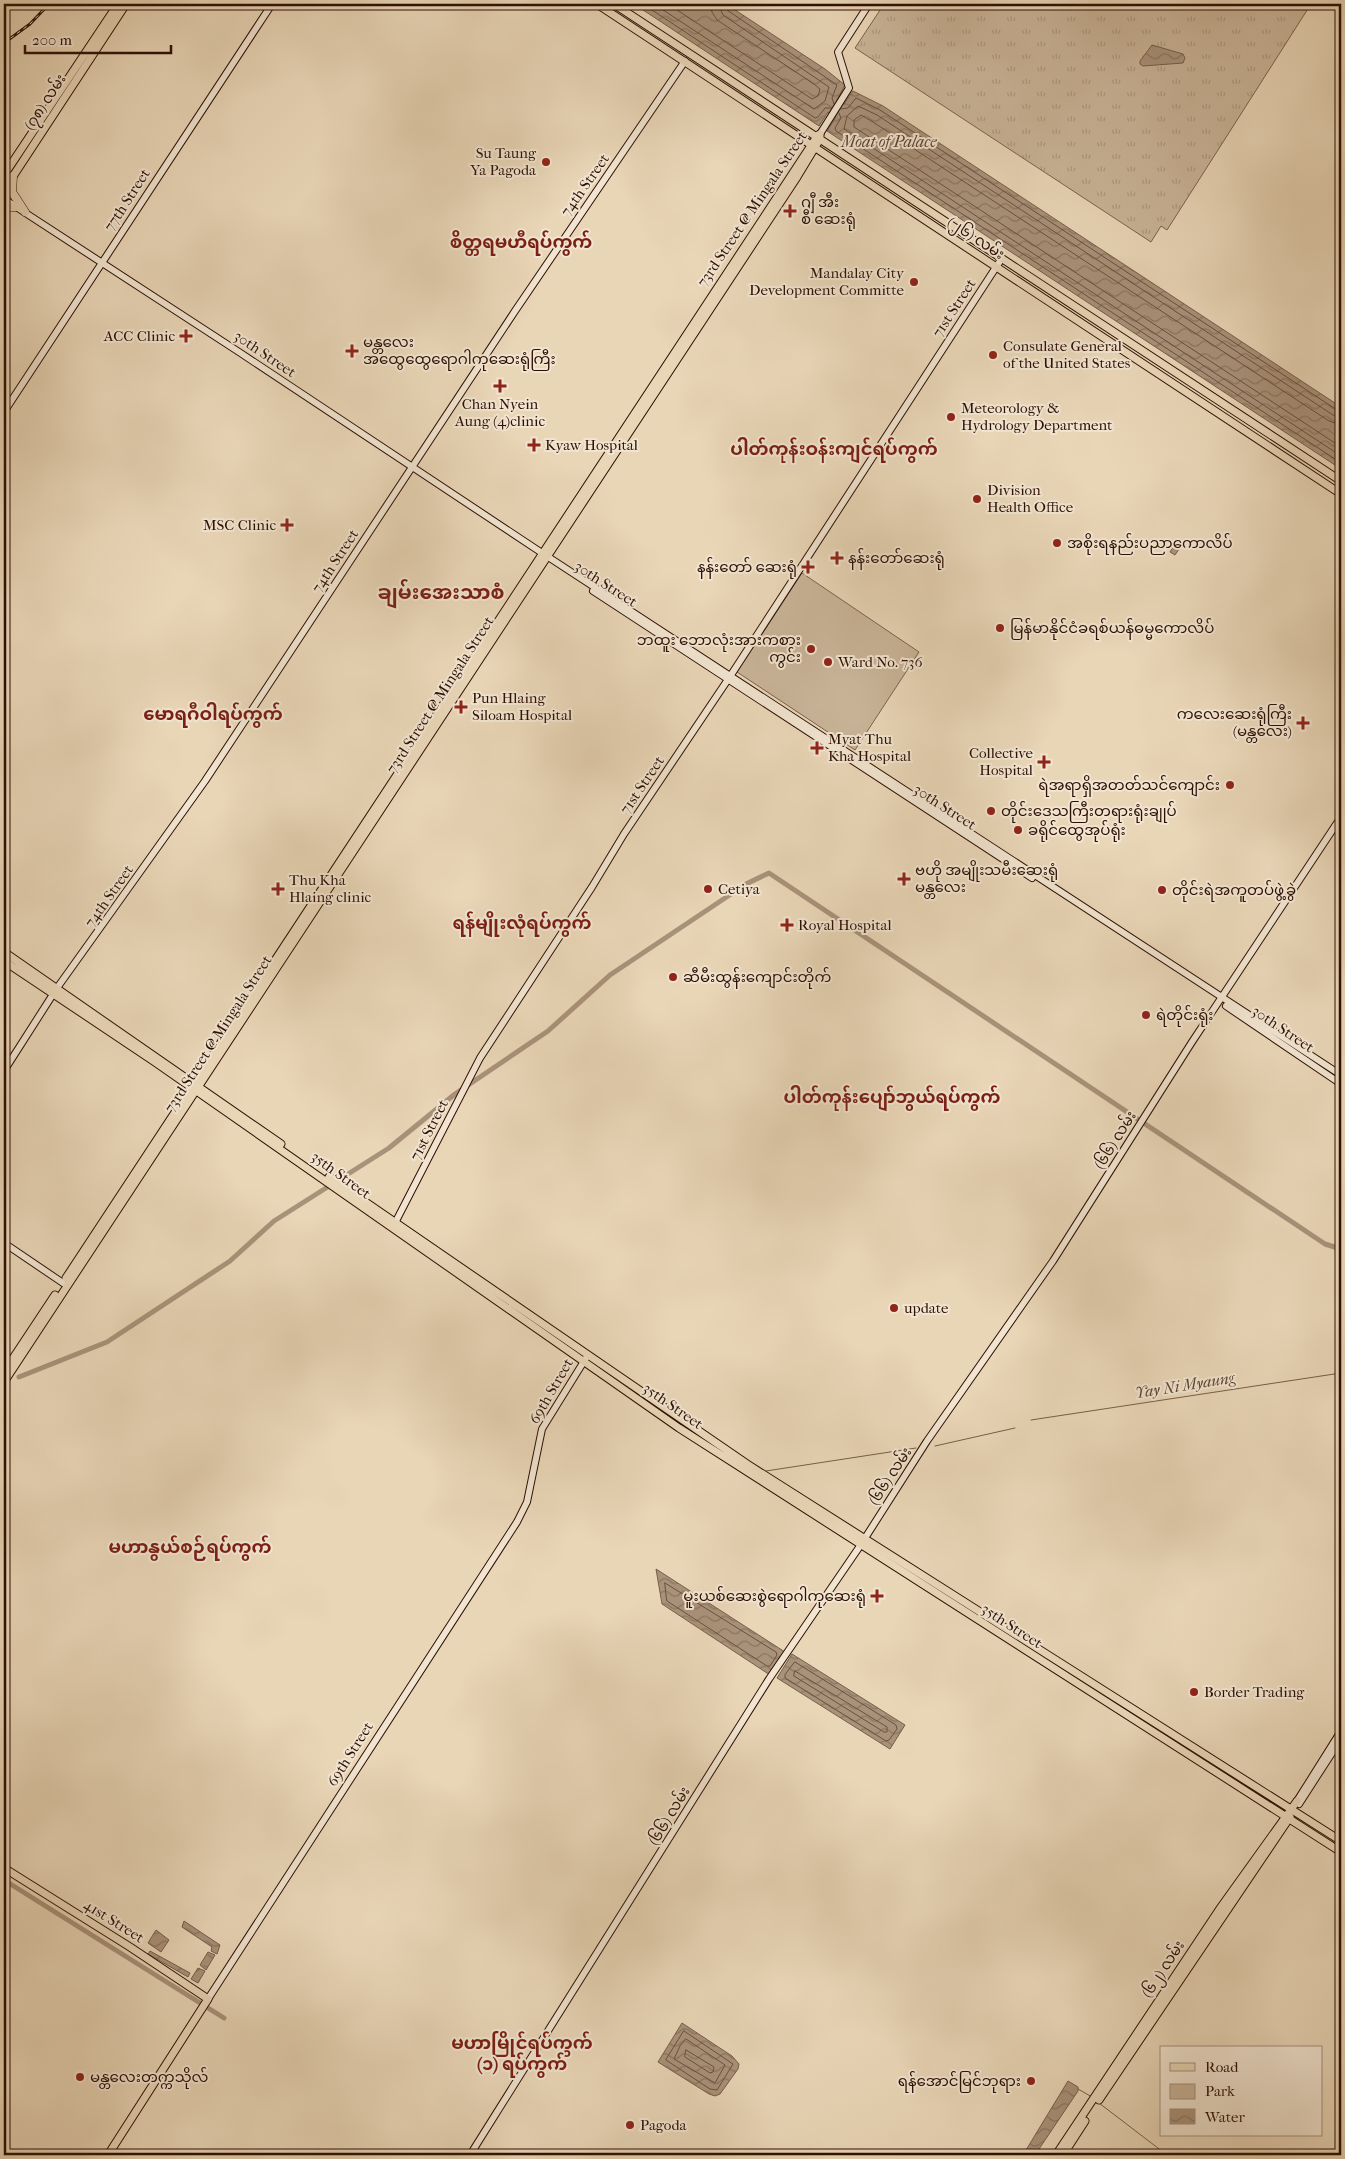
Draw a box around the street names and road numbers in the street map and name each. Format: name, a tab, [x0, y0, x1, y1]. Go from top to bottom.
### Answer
street label: (၇၈) လမ်း	[19, 70, 72, 135]
street label: 73rd Street @ Mingala Street	[693, 127, 811, 290]
street label: 74th Street	[557, 150, 613, 220]
street label: 77th Street	[100, 165, 154, 235]
street label: (၂၆) လမ်း	[942, 212, 1009, 266]
street label: 71st Street	[928, 275, 980, 341]
street label: 30th Street	[231, 327, 300, 382]
street label: 74th Street	[308, 525, 363, 596]
street label: 30th Street	[571, 557, 641, 611]
street label: 73rd Street @ Mingala Street	[382, 612, 498, 777]
street label: 71st Street	[616, 752, 668, 818]
street label: 30th Street	[910, 780, 980, 834]
street label: 74th Street	[81, 861, 137, 931]
street label: 73rd Street @ Mingala Street	[160, 951, 276, 1116]
street label: 30th Street	[1249, 1002, 1318, 1057]
street label: 71st Street	[406, 1096, 452, 1164]
street label: (၆၆) လမ်း	[1089, 1107, 1140, 1172]
street label: 35th Street	[308, 1147, 375, 1203]
street label: 69th Street	[525, 1355, 577, 1427]
street label: 35th Street	[639, 1379, 707, 1434]
street label: (၆၆) လမ်း	[864, 1443, 915, 1508]
street label: 35th Street	[978, 1600, 1046, 1653]
street label: 69th Street	[323, 1718, 377, 1790]
street label: (၆၆) လမ်း	[644, 1783, 694, 1849]
street label: 41st Street	[80, 1895, 148, 1947]
street label: (၆၂) လမ်း	[1137, 1936, 1191, 2003]

